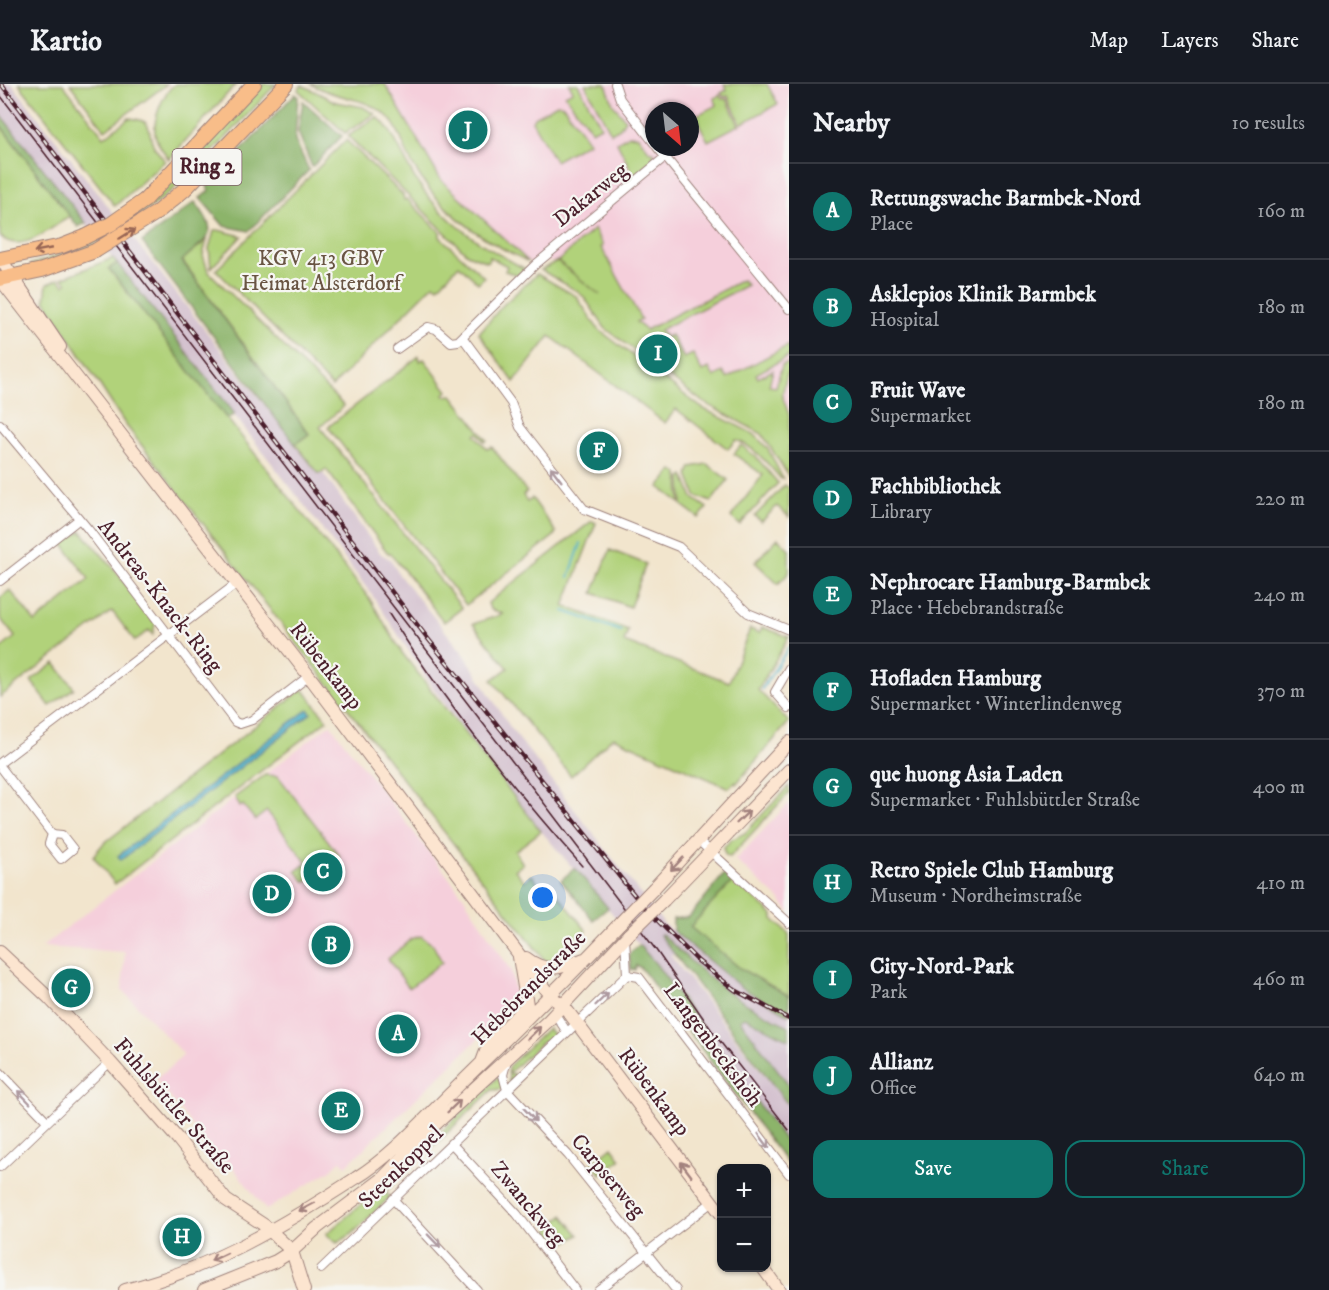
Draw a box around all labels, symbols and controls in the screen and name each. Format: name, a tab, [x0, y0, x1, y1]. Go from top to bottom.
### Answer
text: Kartio	[30, 24, 102, 59]
text: Map	[1089, 28, 1128, 54]
text: Layers	[1161, 28, 1219, 54]
text: Share	[1252, 28, 1299, 54]
north arrow	[645, 102, 699, 156]
text: Nearby	[813, 107, 890, 140]
pin: J	[448, 108, 488, 152]
text: 10 results	[1232, 111, 1305, 136]
road number: Ring 2	[172, 149, 242, 185]
street label: Dakarweg	[548, 157, 634, 233]
text: Rettungswache Barmbek-Nord	[870, 185, 1141, 212]
text: A	[826, 199, 839, 224]
text: 160 m	[1257, 199, 1305, 224]
text: Place	[870, 212, 913, 237]
one-way arrow	[118, 227, 135, 239]
one-way arrow	[34, 245, 54, 256]
park label: KGV 413 GBV Heimat Alsterdorf	[241, 245, 405, 297]
text: Asklepios Klinik Barmbek	[870, 281, 1096, 308]
text: B	[826, 295, 839, 320]
text: 180 m	[1258, 295, 1305, 320]
text: Hospital	[870, 308, 939, 333]
pin: I	[638, 332, 678, 376]
text: Fruit Wave	[870, 377, 965, 404]
text: C	[826, 391, 839, 416]
text: 180 m	[1258, 391, 1305, 416]
text: Supermarket	[870, 404, 971, 429]
pin: F	[580, 428, 618, 473]
one-way arrow	[550, 466, 562, 482]
text: Fachbibliothek	[870, 473, 1001, 500]
text: D	[825, 487, 840, 512]
text: 220 m	[1255, 487, 1305, 512]
text: Library	[870, 500, 932, 525]
street label: Andreas-Knack-Ring	[92, 514, 229, 678]
text: Nephrocare Hamburg-Barmbek	[870, 569, 1150, 596]
text: E	[825, 583, 840, 608]
text: 240 m	[1254, 583, 1305, 608]
text: Place · Hebebrandstraße	[870, 596, 1064, 621]
street label: Rübenkamp	[283, 617, 369, 715]
text: Hofladen Hamburg	[870, 665, 1041, 692]
text: F	[826, 679, 839, 704]
text: 370 m	[1257, 679, 1305, 704]
text: Supermarket · Winterlindenweg	[870, 692, 1121, 717]
text: que huong Asia Laden	[870, 761, 1063, 788]
text: G	[826, 775, 839, 800]
text: 400 m	[1253, 775, 1305, 800]
text: Supermarket · Fuhlsbüttler Straße	[870, 788, 1140, 813]
one-way arrow	[735, 810, 750, 825]
pin: C	[304, 850, 342, 894]
one-way arrow	[670, 857, 684, 872]
text: Retro Spiele Club Hamburg	[870, 857, 1113, 884]
text: H	[824, 871, 841, 896]
text: 410 m	[1256, 871, 1305, 896]
pin: D	[252, 872, 292, 916]
your location	[528, 883, 557, 912]
text: Museum · Nordheimstraße	[870, 884, 1082, 909]
pin: B	[312, 922, 350, 968]
street label: Hebebrandstraße	[466, 925, 592, 1051]
text: City-Nord-Park	[870, 953, 1014, 980]
pin: G	[52, 966, 90, 1010]
text: I	[828, 967, 837, 992]
text: 460 m	[1253, 967, 1305, 992]
street label: Langenbeckshöh	[657, 977, 769, 1113]
text: Park	[870, 980, 907, 1005]
one-way arrow	[594, 992, 609, 1007]
pin: A	[378, 1012, 418, 1056]
one-way arrow	[527, 1026, 542, 1041]
street label: Fuhlsbüttler Straße	[108, 1033, 240, 1179]
street label: Rübenkamp	[612, 1042, 696, 1142]
text: Allianz	[870, 1049, 933, 1076]
text: J	[828, 1063, 837, 1088]
text: 640 m	[1253, 1063, 1305, 1088]
text: Office	[870, 1076, 917, 1101]
pin: E	[322, 1088, 360, 1134]
one-way arrow	[16, 1089, 31, 1104]
one-way arrow	[446, 1099, 461, 1114]
one-way arrow	[523, 1107, 538, 1122]
street label: Steenkoppel	[353, 1120, 449, 1214]
street label: Carpserweg	[565, 1128, 651, 1224]
one-way arrow	[757, 1132, 770, 1148]
button: Save	[813, 1140, 1053, 1198]
button: Share	[1065, 1140, 1305, 1198]
street label: Zwanckweg	[485, 1156, 572, 1252]
one-way arrow	[680, 1161, 692, 1177]
map controls	[717, 1164, 771, 1272]
button: +	[717, 1164, 771, 1218]
one-way arrow	[299, 1202, 317, 1213]
pin: H	[162, 1214, 201, 1260]
button: −	[717, 1218, 771, 1272]
one-way arrow	[426, 1233, 440, 1248]
one-way arrow	[210, 1252, 228, 1264]

